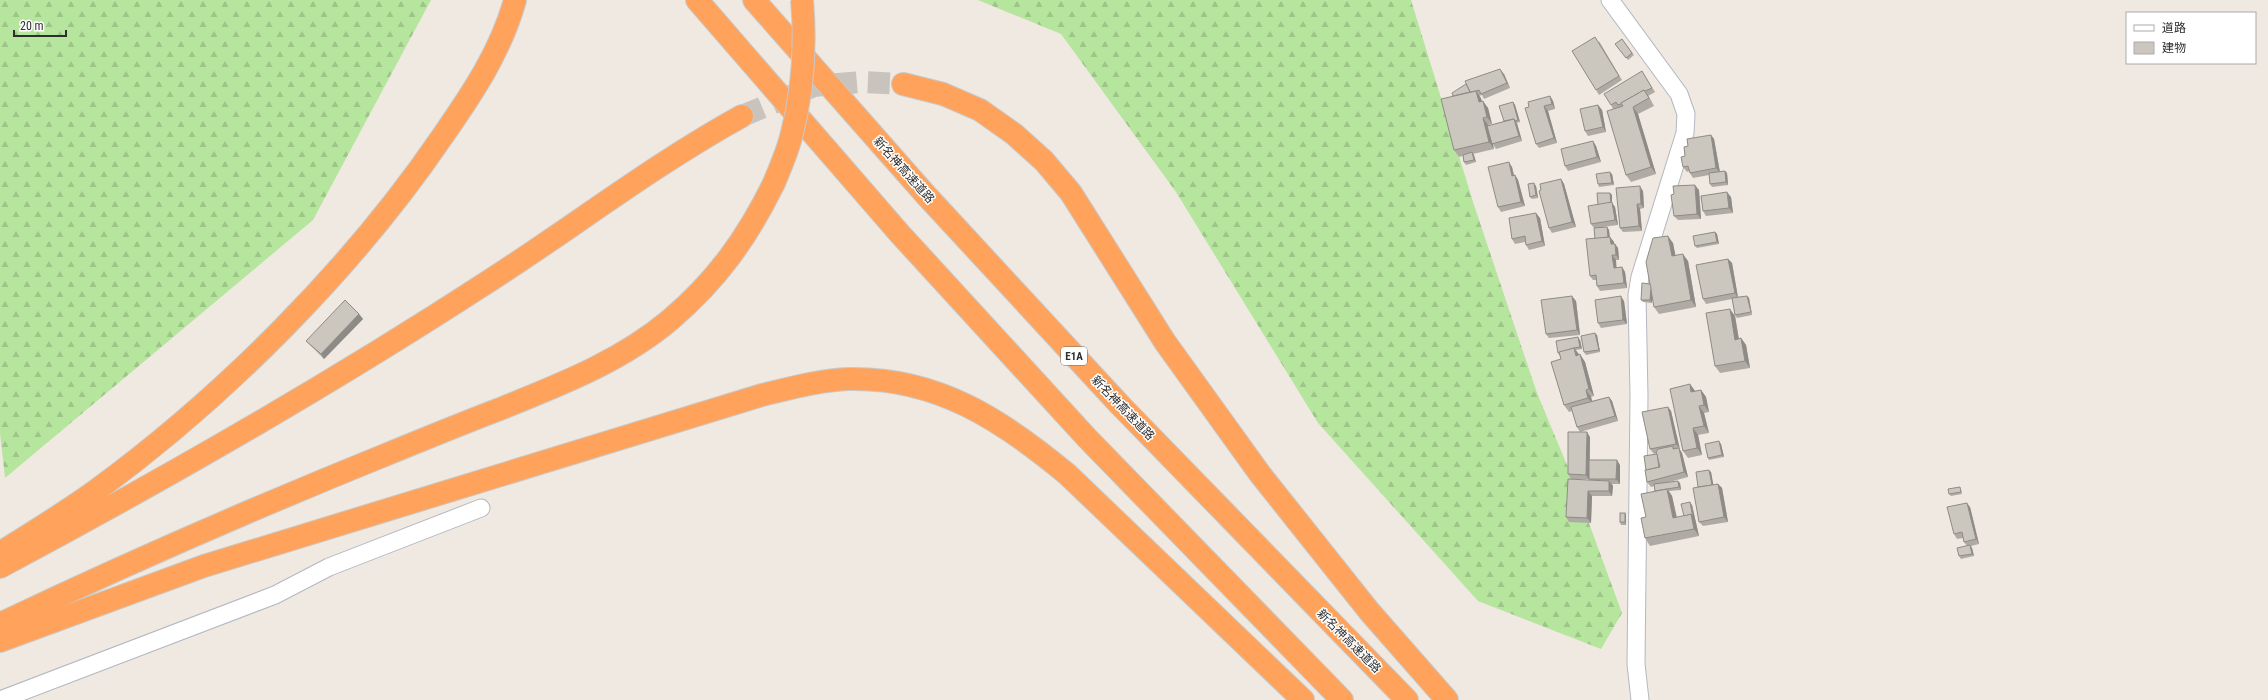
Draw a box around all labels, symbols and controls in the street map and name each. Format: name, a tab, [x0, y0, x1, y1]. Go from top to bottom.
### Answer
scale bar	[14, 12, 66, 38]
legend	[2126, 12, 2256, 64]
text: 20 m	[20, 19, 44, 33]
text: 道路	[2162, 21, 2186, 35]
text: 建物	[2162, 41, 2186, 55]
street label: 新名神高速道路	[871, 134, 937, 206]
road number: E1A	[1061, 347, 1087, 365]
street label: 新名神高速道路	[1089, 373, 1157, 443]
street label: 新名神高速道路	[1314, 606, 1384, 676]

